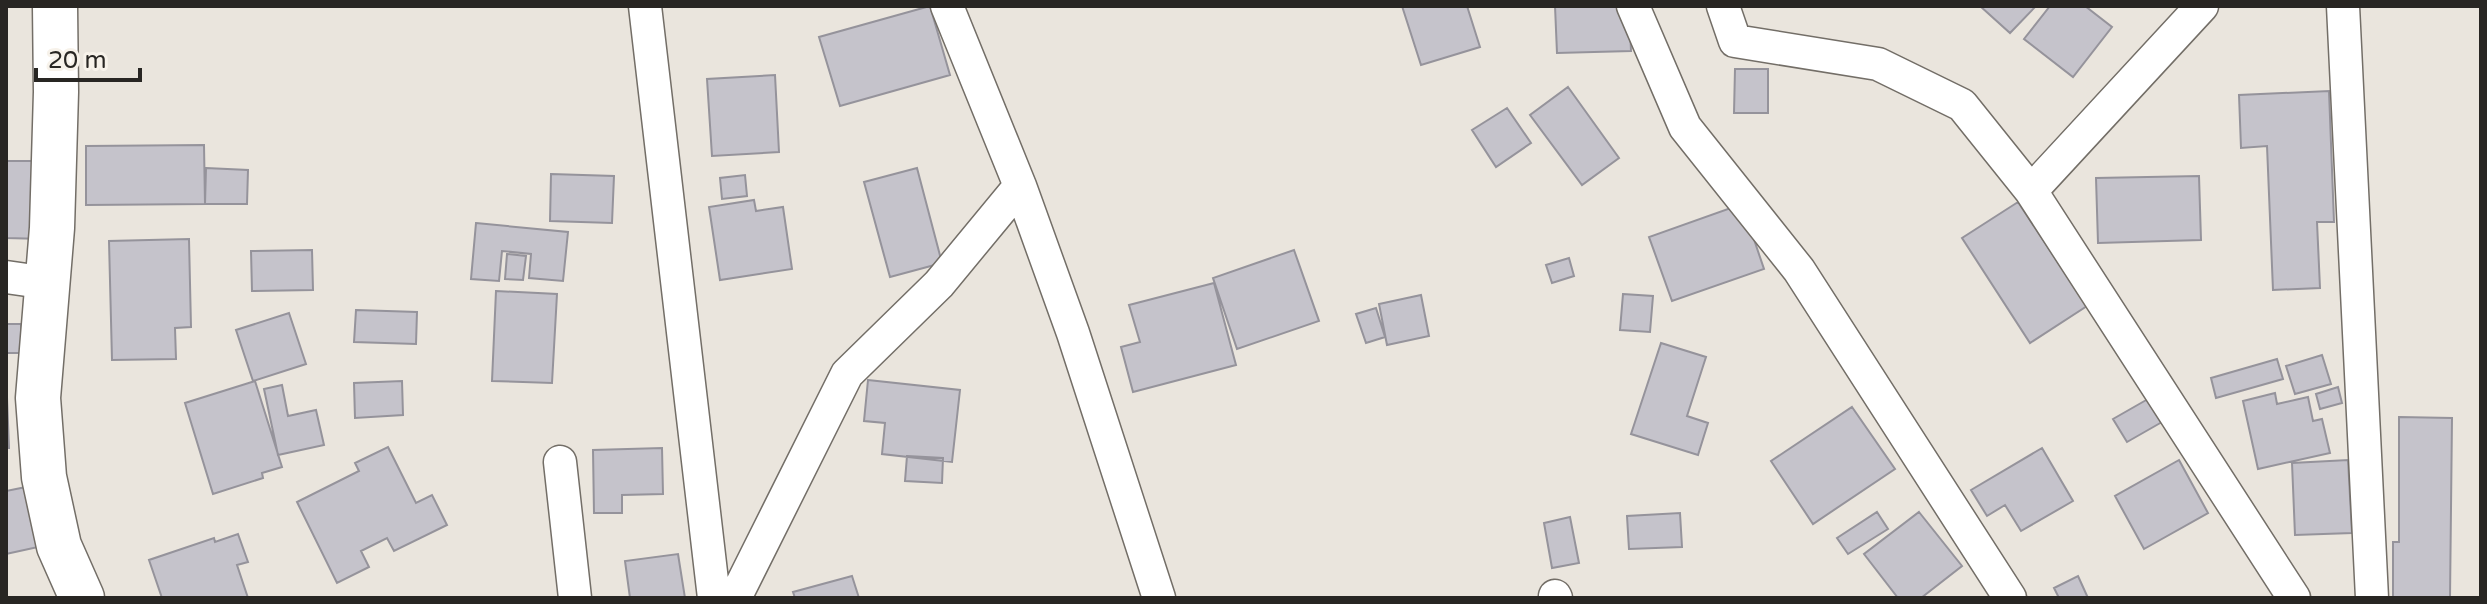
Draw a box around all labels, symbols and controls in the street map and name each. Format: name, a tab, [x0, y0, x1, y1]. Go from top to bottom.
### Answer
scale bar	[36, 32, 140, 82]
text: 20 m	[48, 46, 106, 75]

